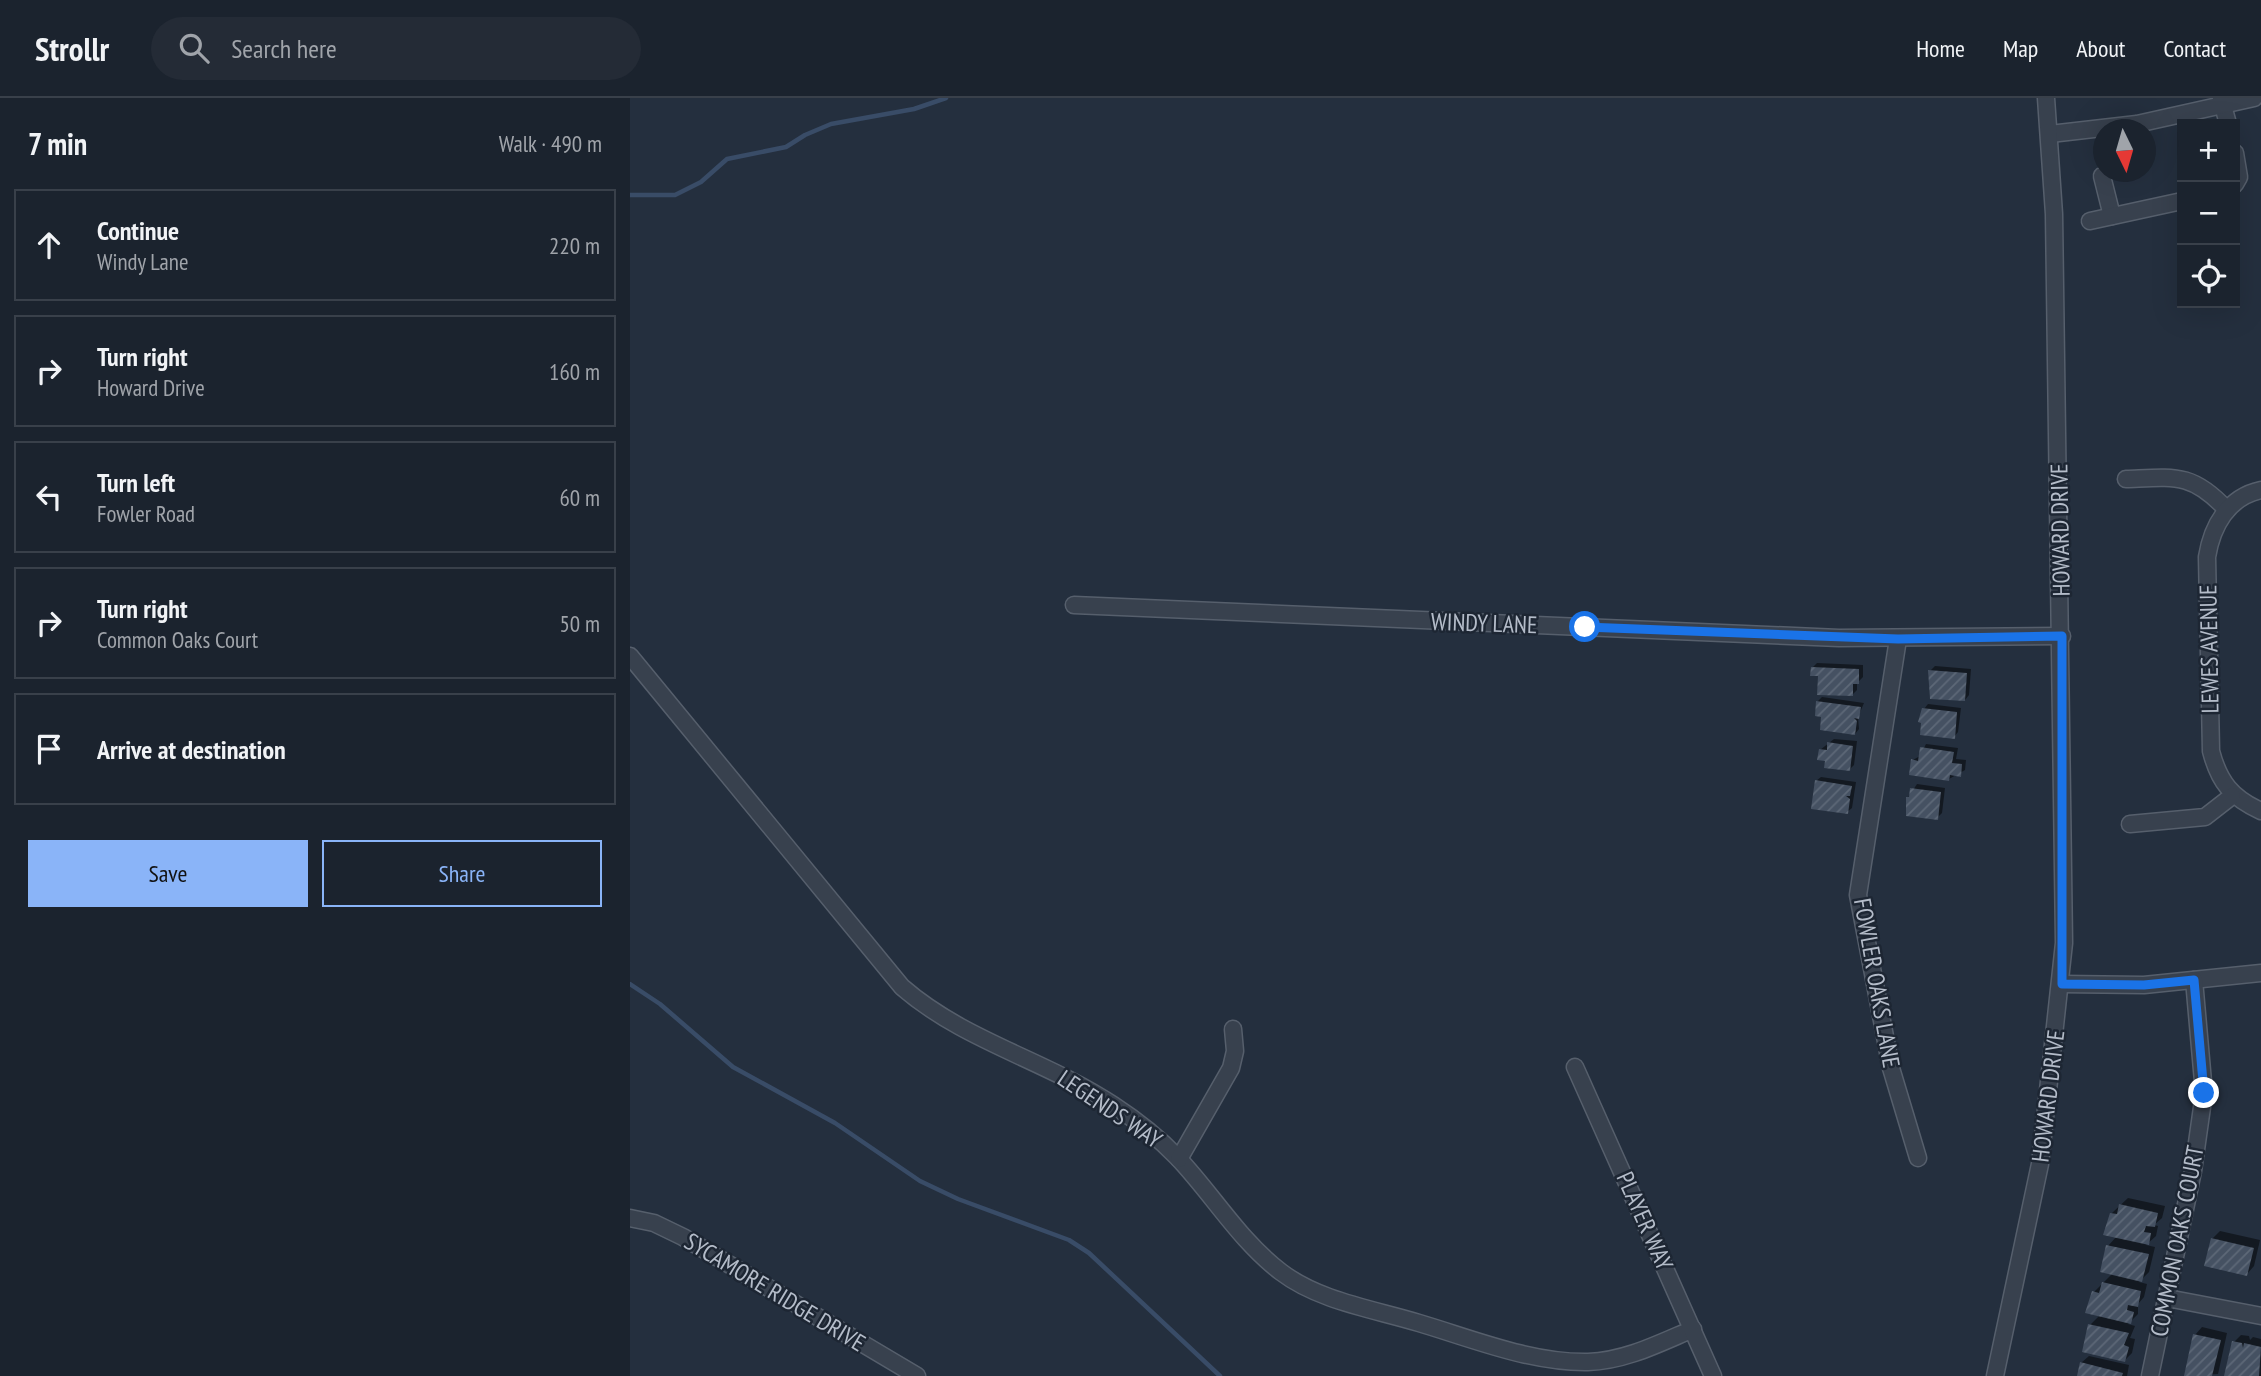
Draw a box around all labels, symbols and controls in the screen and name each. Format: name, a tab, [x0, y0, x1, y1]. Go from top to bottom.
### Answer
search box	[151, 17, 641, 80]
text: Strollr	[35, 27, 109, 70]
icon: search	[175, 29, 213, 67]
text: Search here	[231, 32, 337, 65]
text: Home	[1916, 33, 1965, 64]
text: Map	[2003, 33, 2038, 64]
text: About	[2076, 33, 2125, 64]
text: Contact	[2163, 33, 2226, 64]
north arrow	[2093, 119, 2156, 182]
map controls	[2177, 119, 2240, 308]
button: +	[2177, 119, 2240, 182]
text: 7 min	[28, 124, 87, 163]
text: Walk · 490 m	[499, 129, 602, 158]
button: −	[2177, 182, 2240, 245]
text: Continue	[97, 214, 179, 247]
icon: ahead	[30, 226, 68, 264]
text: 220 m	[549, 231, 600, 260]
button: locate	[2177, 245, 2240, 308]
text: Windy Lane	[97, 247, 188, 276]
text: Turn right	[97, 340, 188, 373]
icon: right	[30, 352, 68, 390]
text: 160 m	[549, 357, 600, 386]
text: Howard Drive	[97, 373, 205, 402]
street label: HOWARD DRIVE	[2043, 463, 2077, 597]
text: Turn left	[97, 466, 175, 499]
icon: left	[30, 478, 68, 516]
text: 60 m	[559, 483, 600, 512]
text: Fowler Road	[97, 499, 195, 528]
street label: LEWES AVENUE	[2192, 584, 2226, 714]
text: Turn right	[97, 592, 188, 625]
icon: right	[30, 604, 68, 642]
street label: WINDY LANE	[1430, 606, 1538, 640]
text: 50 m	[559, 609, 600, 638]
route start	[1569, 611, 1600, 642]
text: Common Oaks Court	[97, 625, 258, 654]
icon: arrive	[30, 730, 68, 768]
text: Arrive at destination	[97, 733, 286, 766]
button: Save	[28, 840, 308, 907]
button: Share	[322, 840, 602, 907]
street label: FOWLER OAKS LANE	[1847, 896, 1907, 1070]
street label: HOWARD DRIVE	[2025, 1028, 2071, 1164]
street label: LEGENDS WAY	[1052, 1063, 1168, 1155]
route end	[2188, 1077, 2219, 1108]
street label: COMMON OAKS COURT	[2143, 1143, 2211, 1339]
street label: PLAYER WAY	[1610, 1167, 1680, 1275]
street label: SYCAMORE RIDGE DRIVE	[679, 1226, 871, 1358]

